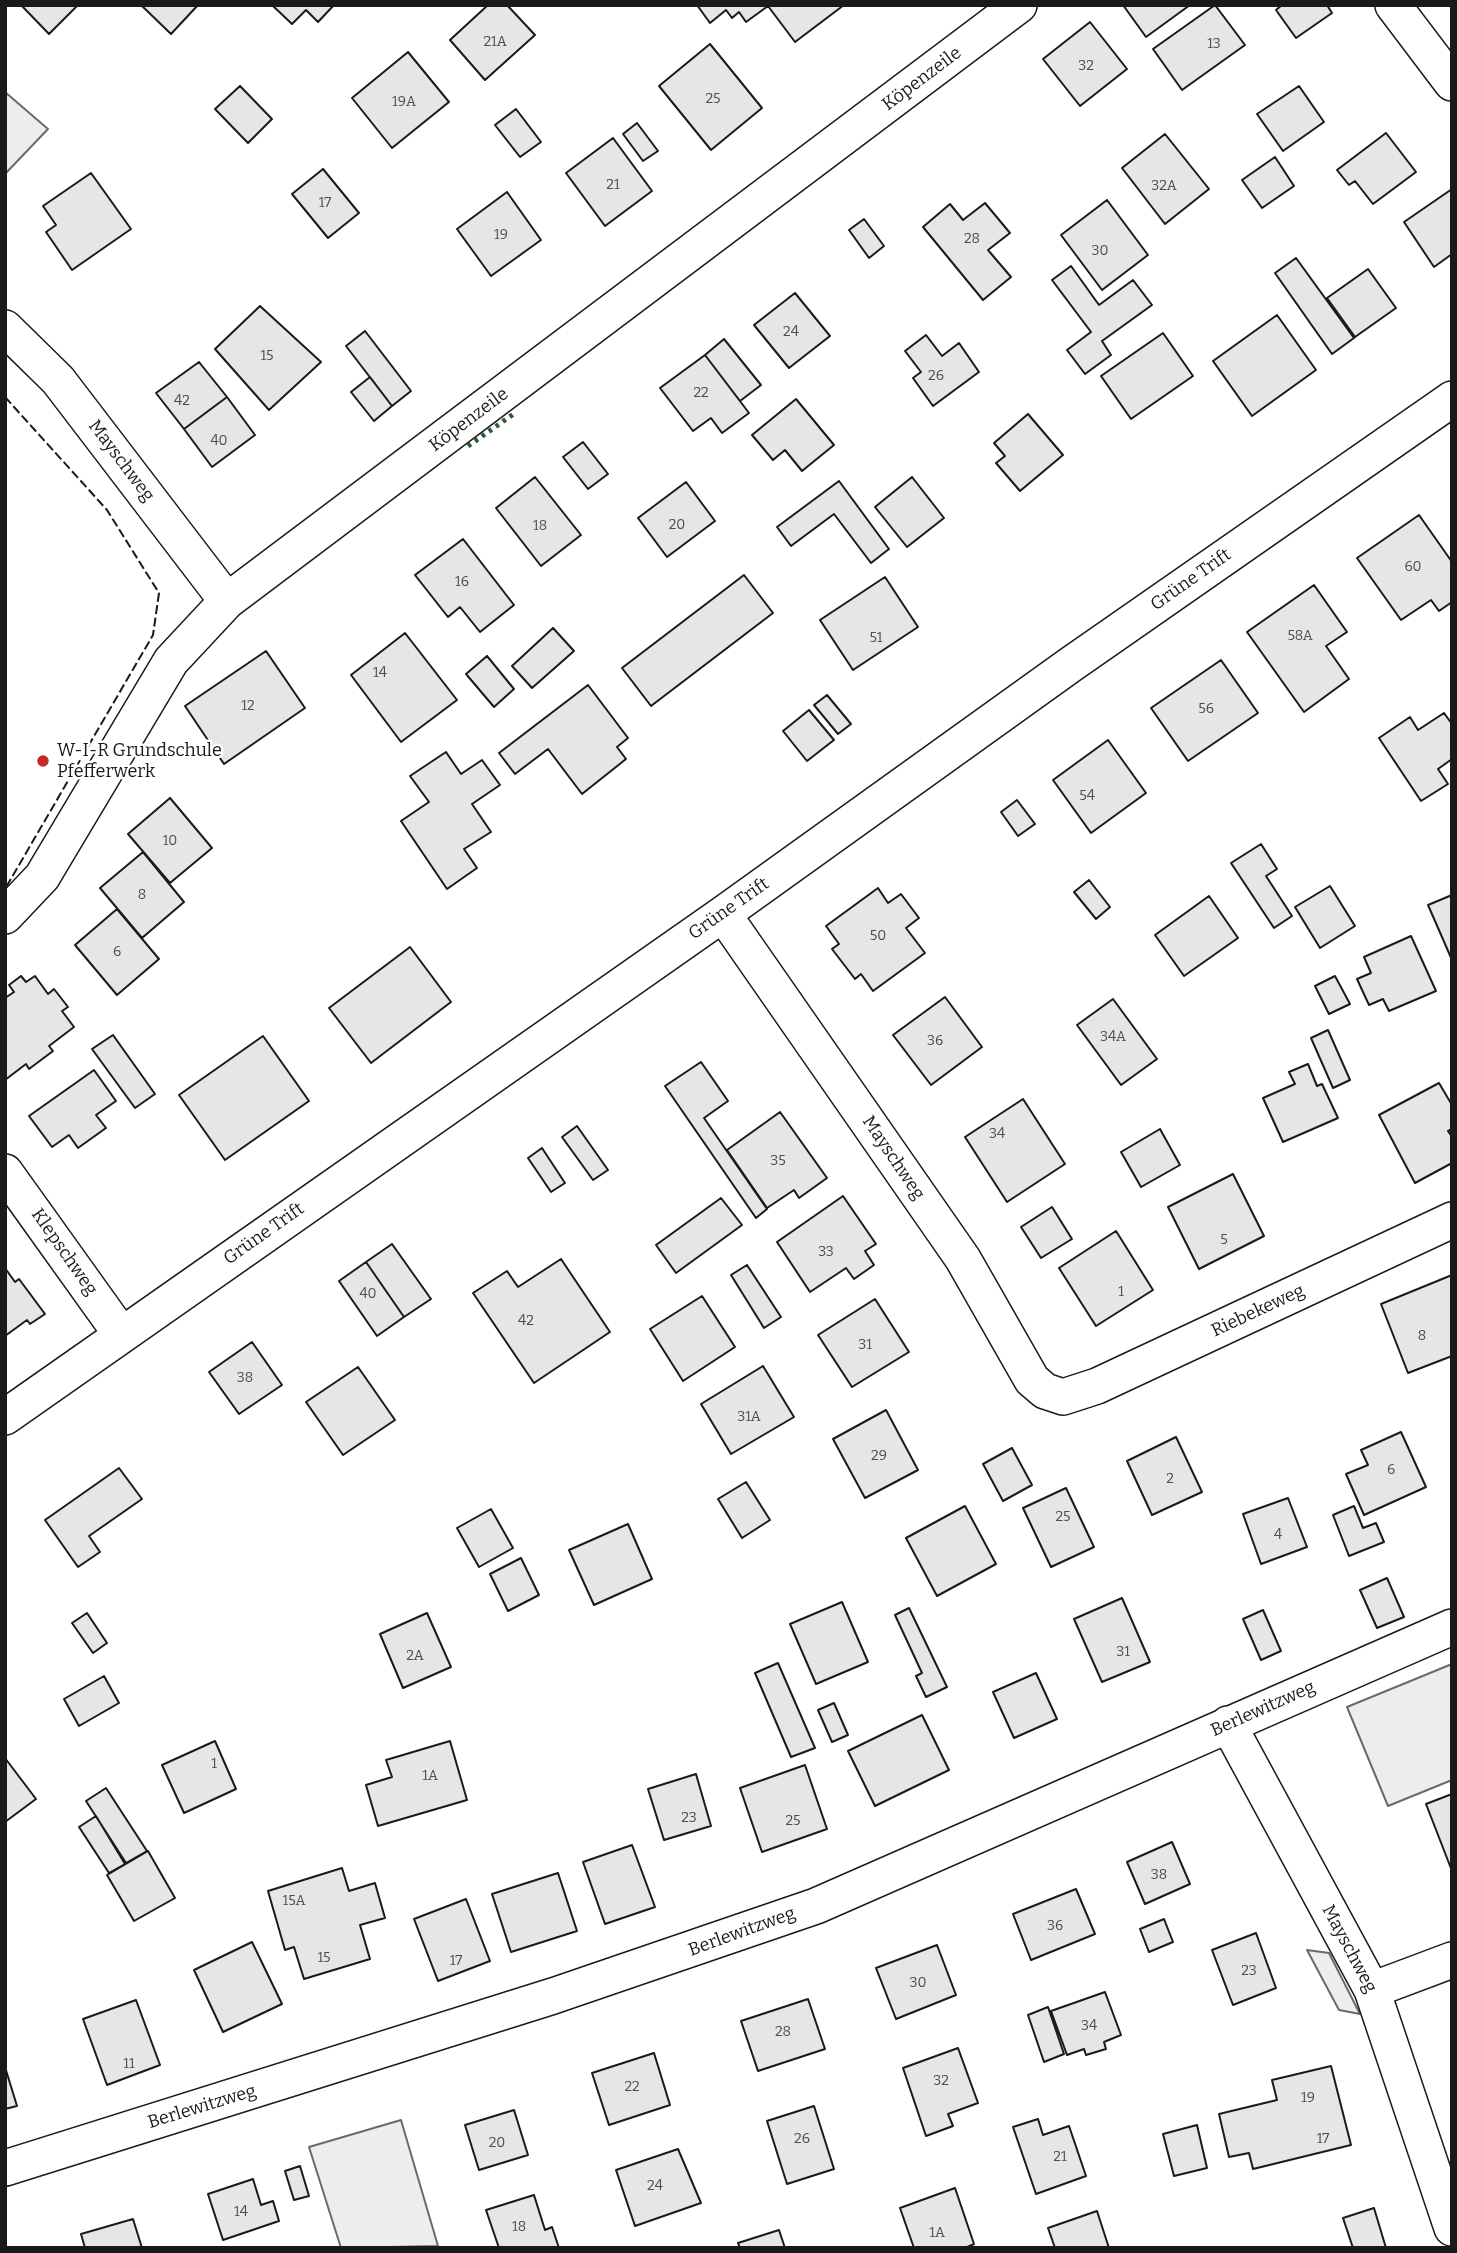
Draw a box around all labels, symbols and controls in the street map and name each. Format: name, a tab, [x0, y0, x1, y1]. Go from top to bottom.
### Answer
house number: 21A	[483, 34, 507, 50]
house number: 13	[1207, 36, 1221, 52]
street label: Köpenzeile	[878, 42, 966, 116]
house number: 32	[1078, 58, 1094, 74]
house number: 25	[705, 91, 721, 107]
house number: 19A	[392, 94, 416, 110]
house number: 21	[606, 177, 620, 193]
house number: 32A	[1151, 178, 1177, 194]
house number: 17	[319, 195, 331, 211]
house number: 19	[494, 227, 508, 243]
house number: 28	[964, 231, 980, 247]
house number: 30	[1092, 243, 1108, 259]
house number: 24	[783, 324, 799, 340]
house number: 15	[260, 348, 274, 364]
house number: 26	[928, 368, 944, 384]
street label: Köpenzeile	[425, 383, 513, 457]
house number: 22	[693, 385, 709, 401]
house number: 42	[174, 393, 190, 409]
street label: Mayschweg	[83, 416, 159, 506]
house number: 40	[210, 433, 228, 449]
house number: 20	[669, 517, 685, 533]
house number: 18	[533, 518, 547, 534]
street label: Grüne Trift	[1147, 544, 1235, 616]
house number: 60	[1404, 559, 1422, 575]
house number: 16	[455, 574, 469, 590]
house number: 58A	[1287, 628, 1313, 644]
house number: 51	[870, 630, 882, 646]
house number: 14	[373, 665, 387, 681]
house number: 12	[241, 698, 255, 714]
house number: 56	[1198, 701, 1214, 717]
place label: W-I-R Grundschule Pfefferwerk	[57, 740, 222, 782]
marker: W-I-R Grundschule Pfefferwerk	[35, 753, 51, 769]
house number: 54	[1079, 788, 1095, 804]
house number: 10	[163, 833, 177, 849]
street label: Grüne Trift	[685, 873, 773, 945]
house number: 8	[138, 887, 146, 903]
house number: 50	[870, 928, 886, 944]
house number: 6	[113, 944, 121, 960]
house number: 34A	[1100, 1029, 1126, 1045]
house number: 36	[927, 1033, 943, 1049]
street label: Mayschweg	[857, 1112, 929, 1204]
house number: 34	[989, 1126, 1005, 1142]
house number: 35	[770, 1153, 786, 1169]
street label: Grüne Trift	[220, 1198, 308, 1270]
street label: Klepschweg	[26, 1205, 102, 1299]
house number: 5	[1220, 1232, 1228, 1248]
house number: 33	[818, 1244, 834, 1260]
street label: Riebekeweg	[1208, 1280, 1308, 1342]
house number: 1	[1118, 1284, 1124, 1300]
house number: 40	[359, 1286, 377, 1302]
house number: 42	[518, 1313, 534, 1329]
house number: 8	[1418, 1328, 1426, 1344]
house number: 31	[858, 1337, 872, 1353]
house number: 38	[237, 1370, 253, 1386]
house number: 31A	[737, 1409, 761, 1425]
house number: 29	[871, 1448, 887, 1464]
house number: 6	[1387, 1462, 1395, 1478]
house number: 2	[1166, 1471, 1174, 1487]
house number: 25	[1055, 1509, 1071, 1525]
house number: 4	[1274, 1527, 1282, 1543]
house number: 31	[1116, 1644, 1130, 1660]
house number: 2A	[406, 1648, 424, 1664]
street label: Berlewitzweg	[1207, 1676, 1319, 1742]
house number: 1	[211, 1756, 217, 1772]
house number: 1A	[422, 1768, 438, 1784]
house number: 23	[681, 1810, 697, 1826]
house number: 25	[785, 1813, 801, 1829]
house number: 38	[1151, 1867, 1167, 1883]
house number: 15A	[282, 1893, 306, 1909]
street label: Mayschweg	[1317, 1901, 1381, 1997]
street label: Berlewitzweg	[686, 1903, 798, 1961]
house number: 36	[1047, 1918, 1063, 1934]
house number: 15	[317, 1950, 331, 1966]
house number: 17	[450, 1953, 462, 1969]
house number: 23	[1241, 1963, 1257, 1979]
house number: 30	[910, 1975, 926, 1991]
house number: 34	[1081, 2018, 1097, 2034]
house number: 28	[775, 2024, 791, 2040]
house number: 11	[123, 2056, 135, 2072]
house number: 32	[933, 2073, 949, 2089]
house number: 22	[624, 2079, 640, 2095]
street label: Berlewitzweg	[145, 2080, 259, 2134]
house number: 19	[1301, 2090, 1315, 2106]
house number: 26	[794, 2131, 810, 2147]
house number: 17	[1317, 2131, 1329, 2147]
house number: 20	[489, 2135, 505, 2151]
house number: 21	[1053, 2149, 1067, 2165]
house number: 24	[647, 2178, 663, 2194]
house number: 14	[234, 2204, 248, 2220]
house number: 18	[512, 2219, 526, 2235]
house number: 1A	[929, 2225, 945, 2241]

